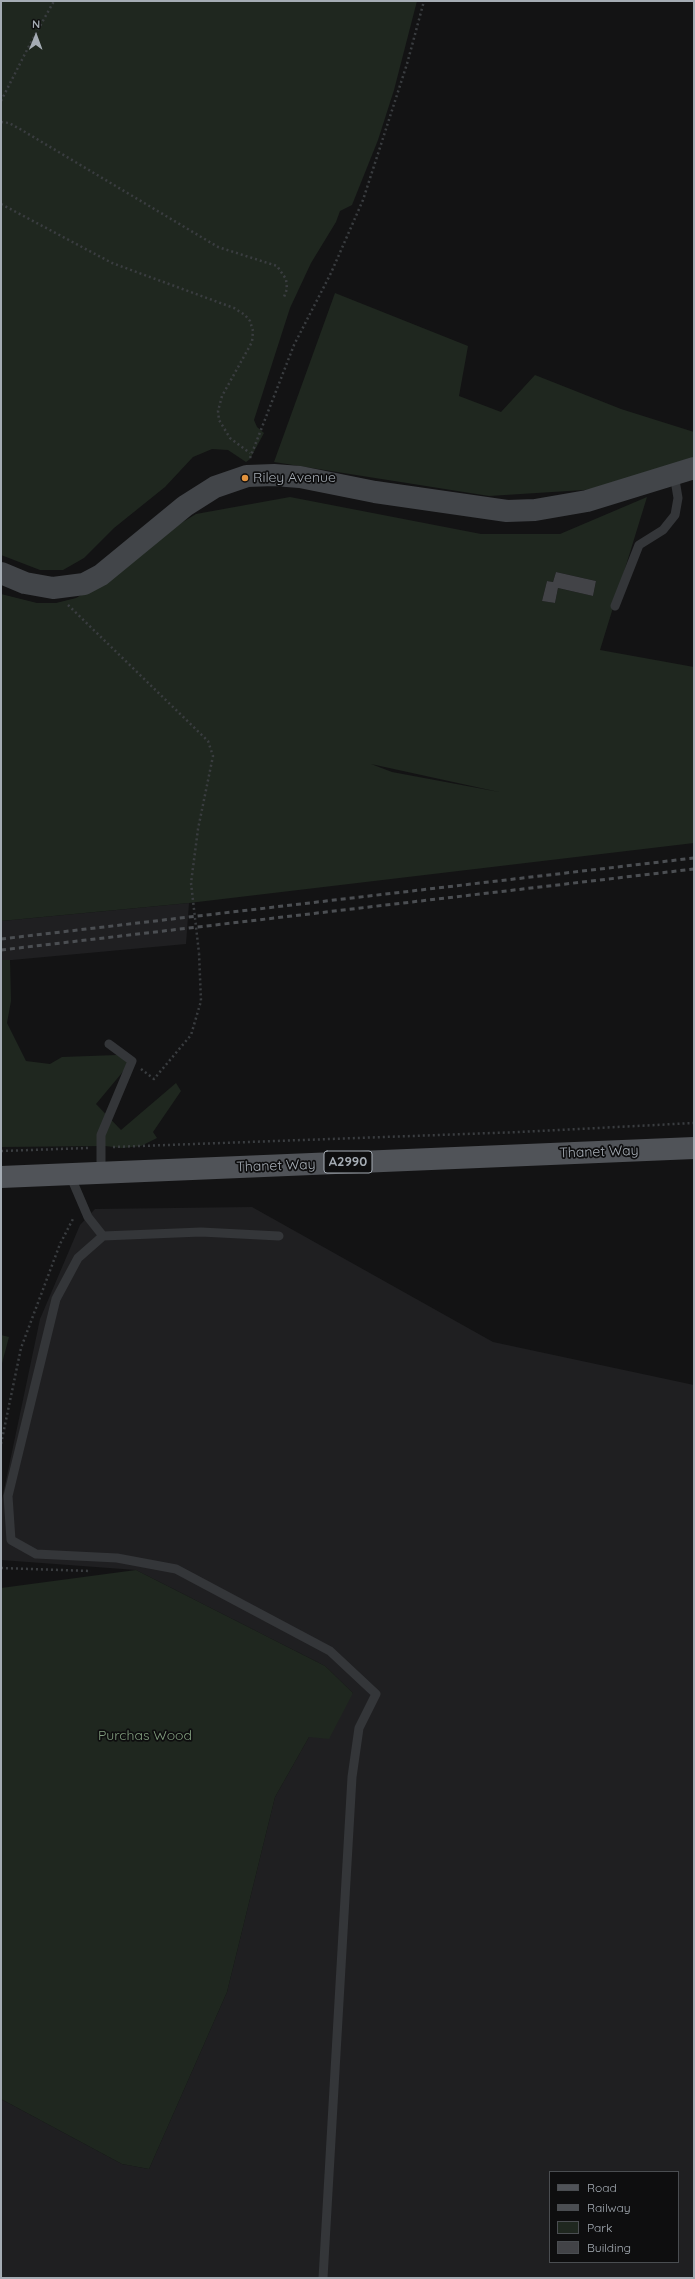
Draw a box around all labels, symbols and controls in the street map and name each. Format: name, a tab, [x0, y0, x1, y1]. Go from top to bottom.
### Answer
north arrow	[16, 16, 56, 56]
text: N	[32, 17, 40, 31]
place label: Riley Avenue	[253, 470, 336, 486]
marker: Riley Avenue	[240, 473, 250, 483]
street label: Thanet Way	[559, 1142, 639, 1162]
road number: A2990	[324, 1151, 372, 1173]
street label: Thanet Way	[236, 1156, 316, 1176]
park label: Purchas Wood	[98, 1728, 192, 1744]
legend	[549, 2171, 679, 2263]
text: Road	[587, 2180, 617, 2195]
text: Railway	[587, 2200, 631, 2215]
text: Park	[587, 2220, 612, 2235]
text: Building	[587, 2240, 631, 2255]

